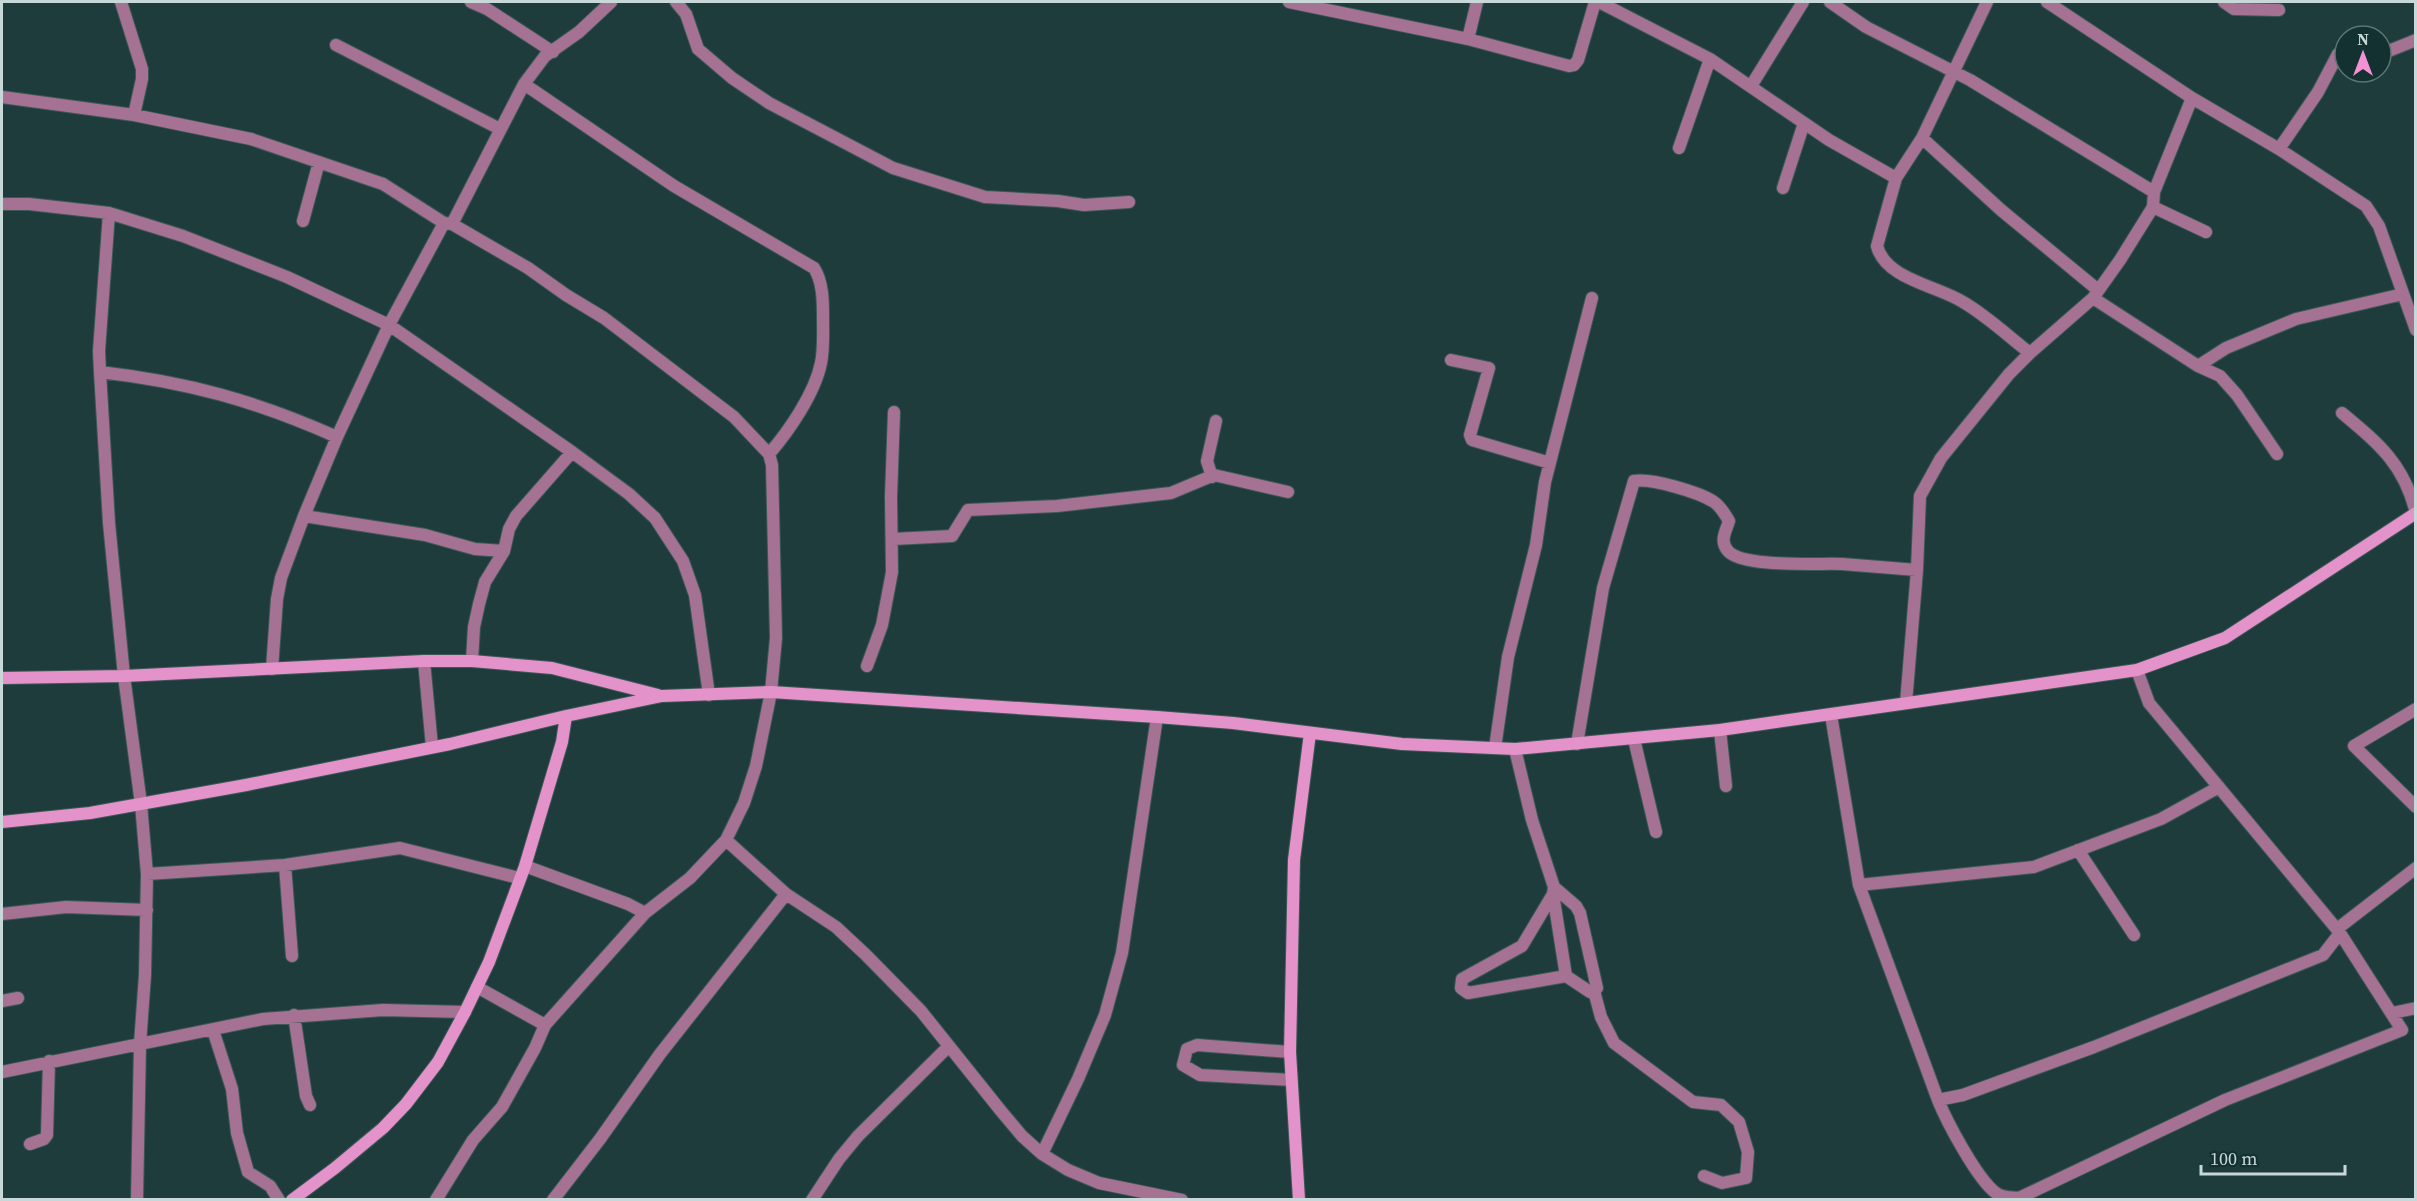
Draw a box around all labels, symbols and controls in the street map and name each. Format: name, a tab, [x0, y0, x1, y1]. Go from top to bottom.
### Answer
north arrow	[2333, 24, 2393, 84]
text: N	[2357, 28, 2369, 50]
scale bar	[2201, 1138, 2345, 1176]
text: 100 m	[2210, 1146, 2257, 1171]

